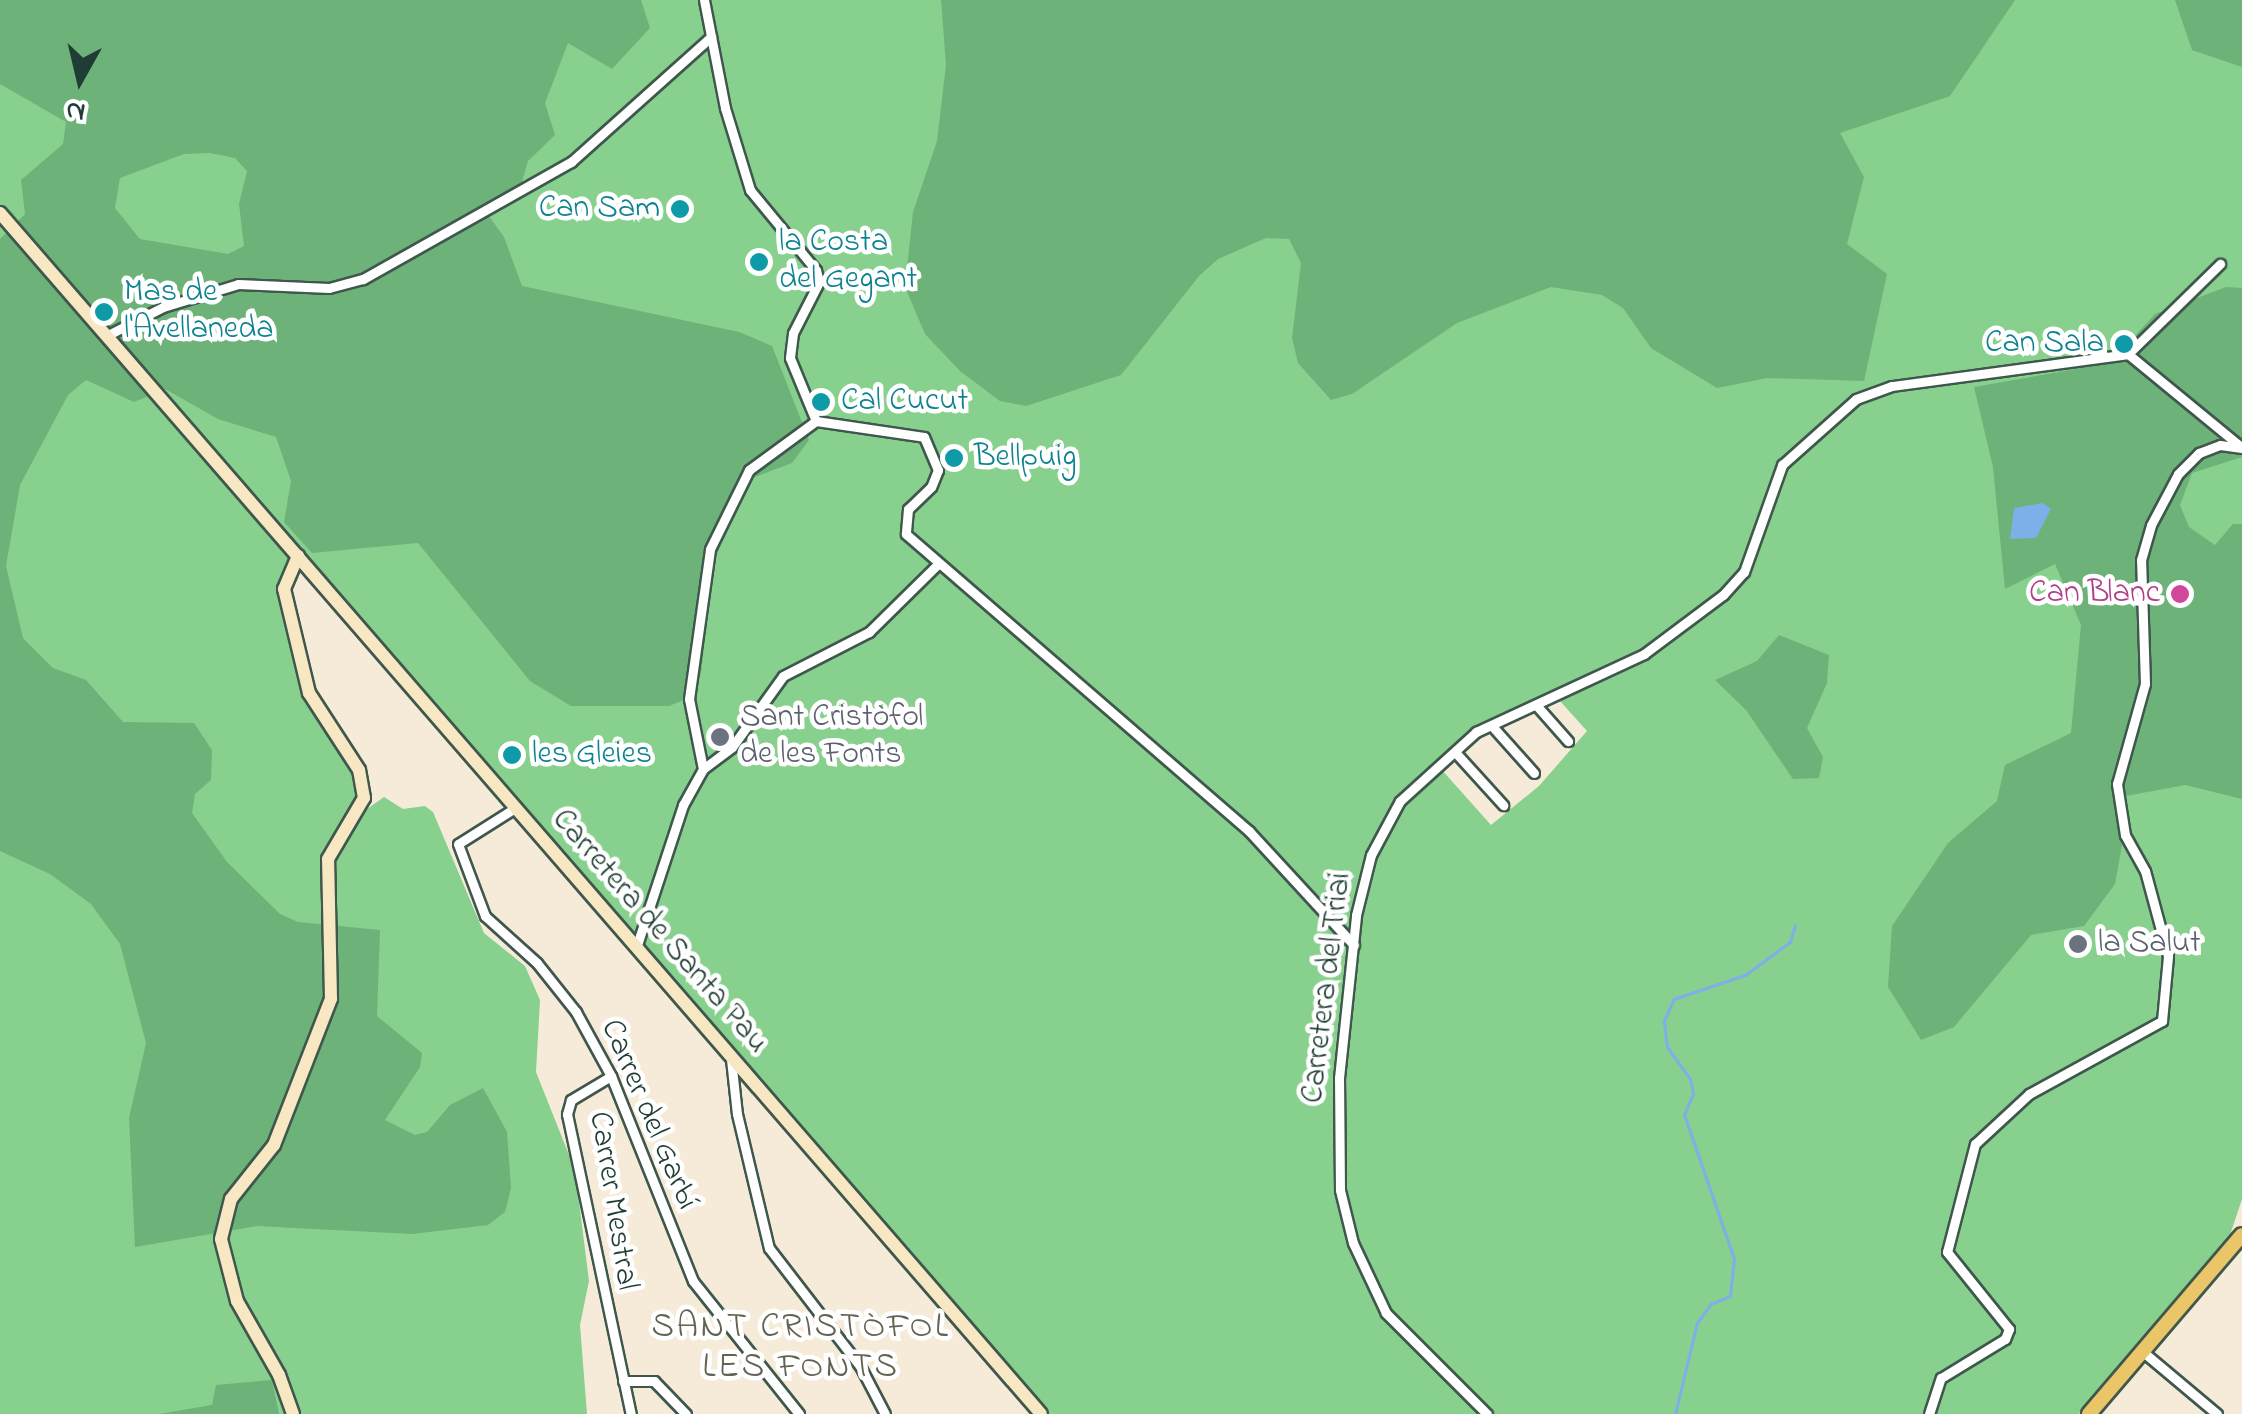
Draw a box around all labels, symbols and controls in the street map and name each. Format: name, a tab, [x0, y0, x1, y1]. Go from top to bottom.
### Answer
north arrow	[30, 30, 130, 130]
text: N	[64, 89, 88, 132]
place label: Can Sam	[539, 190, 660, 228]
marker: Can Sam	[669, 198, 691, 220]
place label: la Costa del Gegant	[779, 225, 917, 300]
marker: la Costa del Gegant	[748, 251, 770, 273]
place label: Mas de l'Avellaneda	[124, 275, 273, 350]
marker: Mas de l'Avellaneda	[93, 301, 115, 323]
place label: Can Sala	[1985, 325, 2104, 363]
marker: Can Sala	[2113, 333, 2135, 355]
place label: Cal Cucut	[841, 383, 968, 421]
marker: Cal Cucut	[810, 391, 832, 413]
place label: Bellpuig	[974, 439, 1076, 477]
marker: Bellpuig	[943, 447, 965, 469]
place label: Can Blanc	[2029, 575, 2160, 613]
marker: Can Blanc	[2169, 583, 2191, 605]
place label: Sant Cristòfol de les Fonts	[740, 700, 923, 775]
marker: Sant Cristòfol de les Fonts	[709, 726, 731, 748]
place label: les Gleies	[532, 736, 652, 774]
marker: les Gleies	[501, 744, 523, 766]
street label: Carretera de Santa Pau	[542, 802, 776, 1062]
street label: Carretera del Triai	[1295, 870, 1361, 1106]
place label: la Salut	[2098, 925, 2201, 963]
marker: la Salut	[2067, 933, 2089, 955]
street label: Carrer del Garbí	[591, 1014, 705, 1216]
street label: Carrer Mestral	[579, 1109, 645, 1293]
district label: SANT CRISTÒFOL LES FONTS	[652, 1307, 950, 1389]

